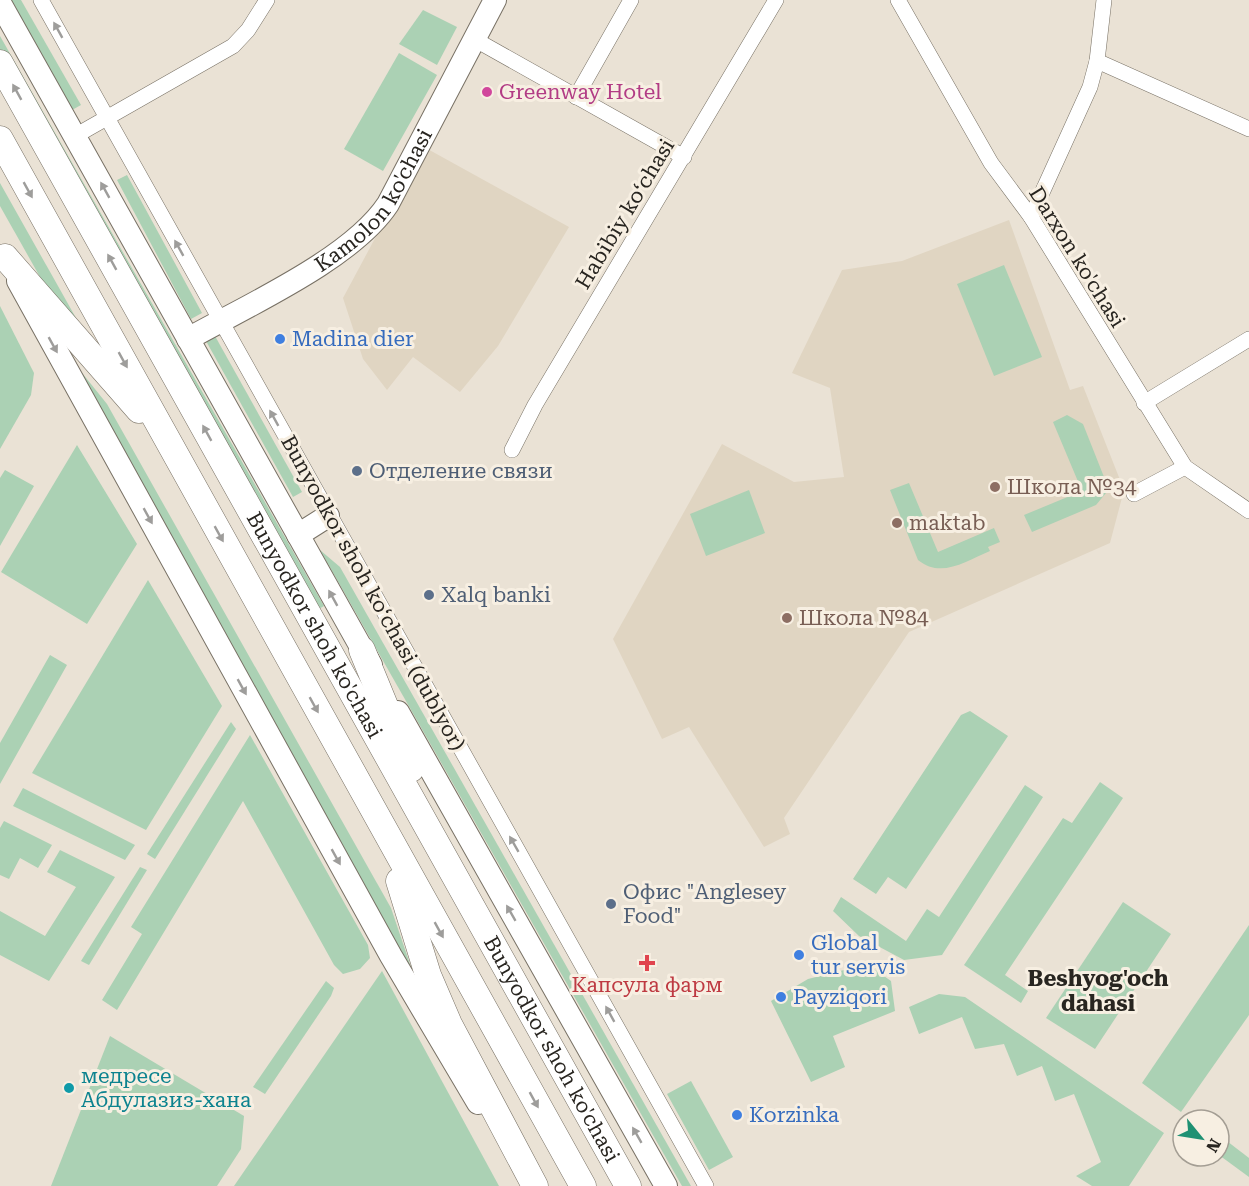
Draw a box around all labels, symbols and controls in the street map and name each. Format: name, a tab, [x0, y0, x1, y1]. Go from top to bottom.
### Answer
one-way arrow	[53, 21, 63, 38]
place label: Greenway Hotel	[499, 80, 662, 104]
one-way arrow	[11, 84, 22, 100]
marker: Greenway Hotel	[480, 85, 494, 99]
street label: Kamolon ko'chasi	[310, 125, 437, 277]
street label: Habibiy koʻchasi	[571, 134, 679, 293]
one-way arrow	[100, 181, 110, 198]
one-way arrow	[23, 182, 33, 199]
street label: Darxon ko'chasi	[1024, 182, 1130, 332]
one-way arrow	[174, 239, 184, 256]
one-way arrow	[107, 254, 117, 271]
place label: Madina dier	[292, 327, 414, 351]
marker: Madina dier	[273, 332, 287, 346]
one-way arrow	[48, 337, 58, 354]
one-way arrow	[118, 352, 128, 369]
one-way arrow	[269, 410, 279, 427]
one-way arrow	[202, 424, 212, 441]
street label: Bunyodkor shoh koʻchasi (dublyor)	[276, 431, 470, 755]
place label: Отделение связи	[369, 459, 553, 483]
marker: Отделение связи	[350, 464, 364, 478]
place label: Школа №34	[1007, 475, 1137, 499]
marker: Школа №34	[988, 480, 1002, 494]
one-way arrow	[143, 508, 153, 525]
street label: Bunyodkor shoh ko'chasi	[242, 508, 387, 743]
place label: maktab	[909, 511, 986, 535]
marker: maktab	[890, 516, 904, 530]
one-way arrow	[214, 526, 224, 543]
place label: Xalq banki	[441, 583, 551, 607]
marker: Xalq banki	[422, 588, 436, 602]
one-way arrow	[329, 590, 339, 607]
place label: Школа №84	[799, 606, 929, 630]
marker: Школа №84	[780, 611, 794, 625]
one-way arrow	[237, 679, 247, 696]
one-way arrow	[309, 697, 319, 714]
one-way arrow	[509, 836, 520, 852]
one-way arrow	[331, 849, 341, 866]
place label: Офис "Anglesey Food"	[623, 880, 787, 928]
marker: Офис "Anglesey Food"	[604, 897, 618, 911]
one-way arrow	[506, 904, 516, 921]
one-way arrow	[434, 922, 444, 939]
place label: Global tur servis	[811, 931, 905, 979]
street label: Bunyodkor shoh ko'chasi	[479, 932, 624, 1167]
marker: Global tur servis	[792, 948, 806, 962]
marker: Капсула фарм	[640, 956, 654, 970]
district label: Beshyog'och dahasi	[1027, 966, 1169, 1016]
place label: Капсула фарм	[571, 973, 723, 997]
place label: Payziqori	[793, 985, 887, 1009]
marker: Payziqori	[774, 990, 788, 1004]
one-way arrow	[605, 1005, 615, 1022]
place label: медресе Абдулазиз-хана	[81, 1064, 252, 1112]
marker: медресе Абдулазиз-хана	[62, 1081, 76, 1095]
one-way arrow	[529, 1092, 539, 1109]
place label: Korzinka	[749, 1103, 840, 1127]
marker: Korzinka	[730, 1108, 744, 1122]
north arrow	[1171, 1108, 1231, 1168]
one-way arrow	[632, 1126, 642, 1143]
text: N	[1202, 1135, 1225, 1155]

